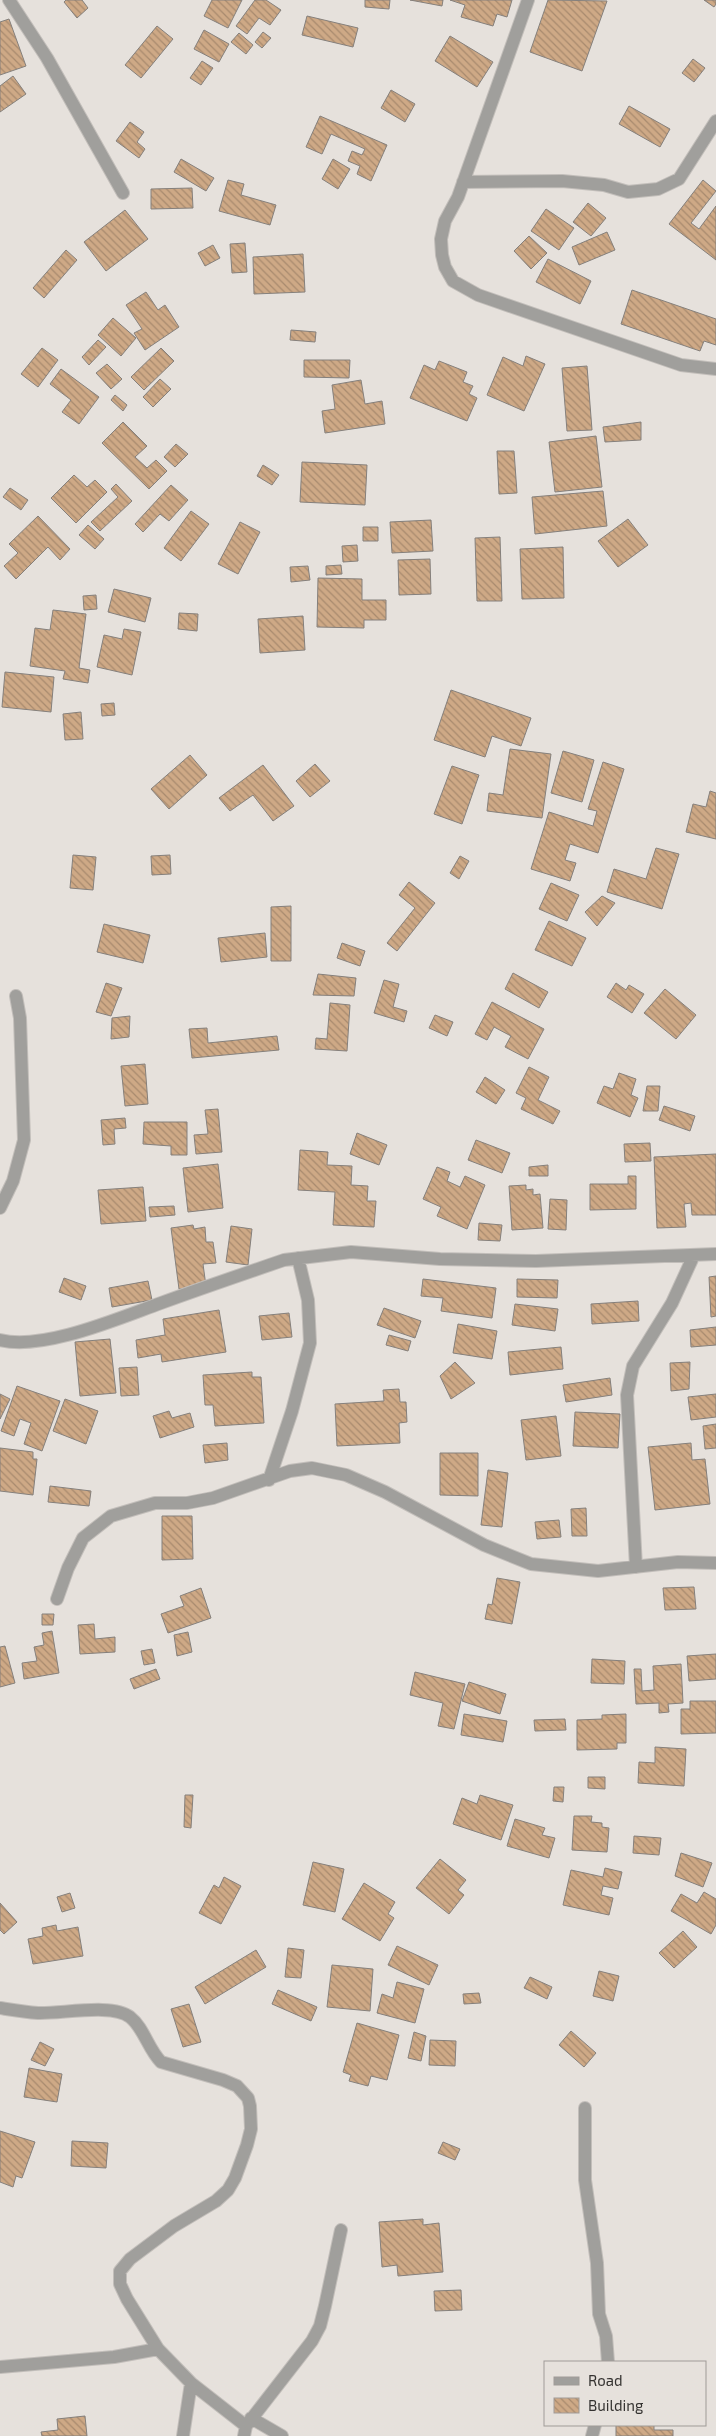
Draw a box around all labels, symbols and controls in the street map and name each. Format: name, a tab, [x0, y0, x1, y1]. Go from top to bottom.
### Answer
legend	[544, 2361, 706, 2426]
text: Road	[588, 2371, 623, 2389]
text: Building	[588, 2396, 644, 2414]

